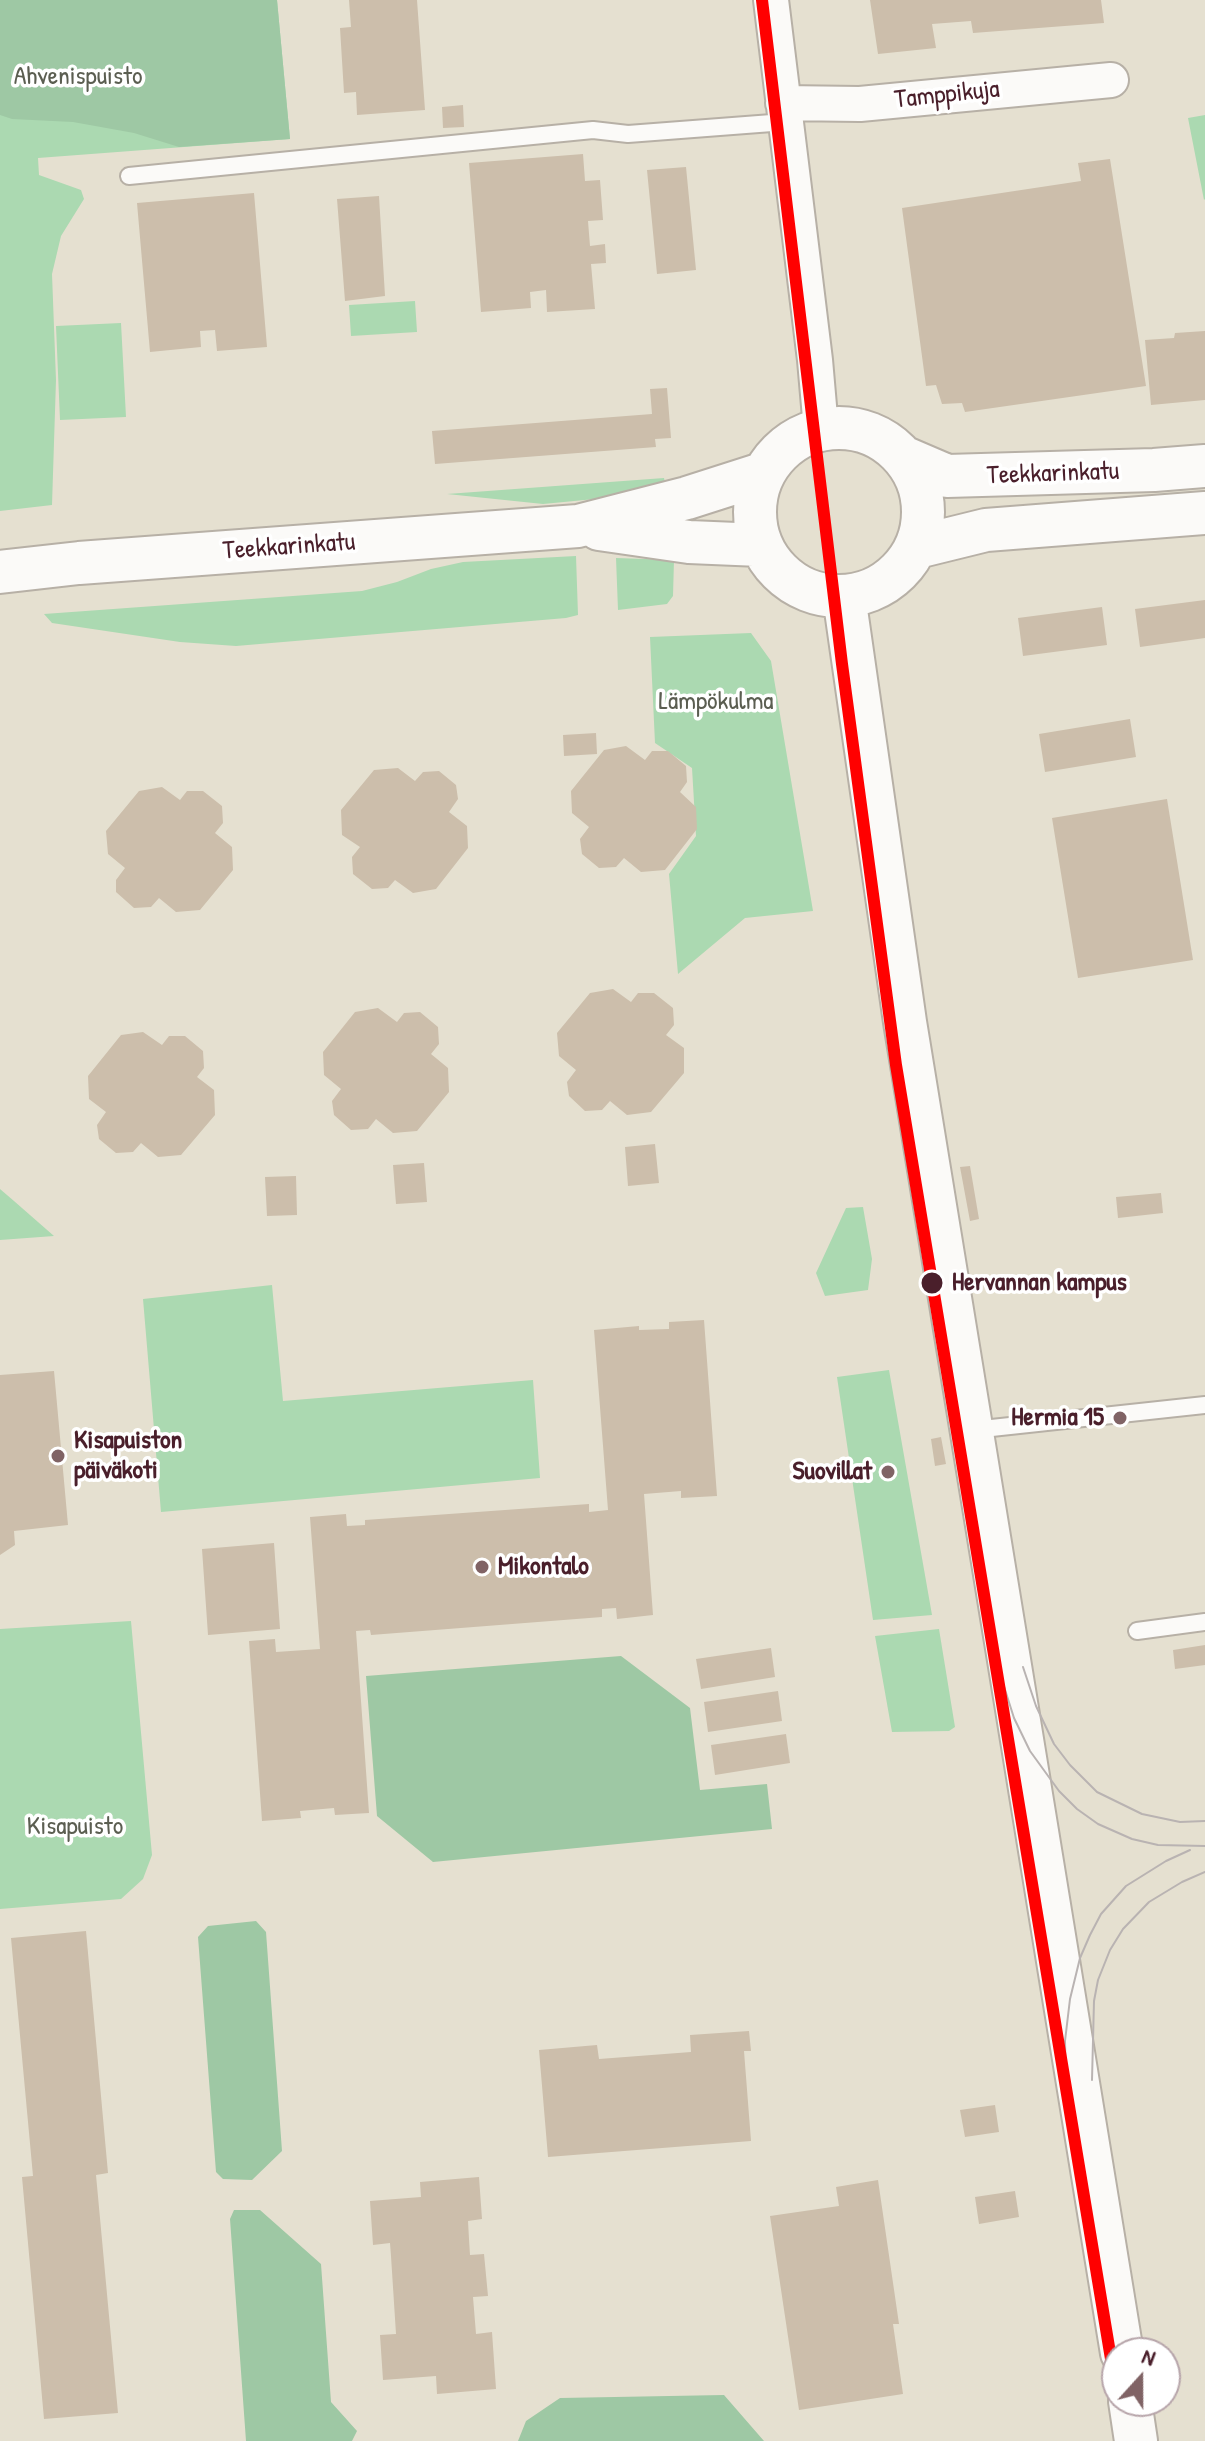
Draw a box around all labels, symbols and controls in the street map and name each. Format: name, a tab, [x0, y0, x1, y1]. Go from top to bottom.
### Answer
park label: Ahvenispuisto	[14, 61, 142, 93]
street label: Tamppikuja	[893, 74, 1001, 116]
street label: Teekkarinkatu	[986, 456, 1120, 492]
street label: Teekkarinkatu	[222, 527, 356, 567]
park label: Lämpökulma	[658, 686, 774, 718]
place label: Hervannan kampus	[952, 1267, 1127, 1299]
marker: Hervannan kampus	[919, 1270, 945, 1296]
place label: Hermia 15	[1011, 1402, 1104, 1434]
marker: Hermia 15	[1111, 1409, 1129, 1427]
place label: Kisapuiston päiväkoti	[74, 1425, 182, 1486]
marker: Kisapuiston päiväkoti	[49, 1447, 67, 1465]
place label: Suovillat	[793, 1456, 872, 1488]
marker: Suovillat	[879, 1463, 897, 1481]
place label: Mikontalo	[498, 1551, 589, 1583]
marker: Mikontalo	[473, 1558, 491, 1576]
park label: Kisapuisto	[27, 1811, 123, 1843]
north arrow	[1101, 2337, 1181, 2417]
text: N	[1138, 2340, 1160, 2373]

